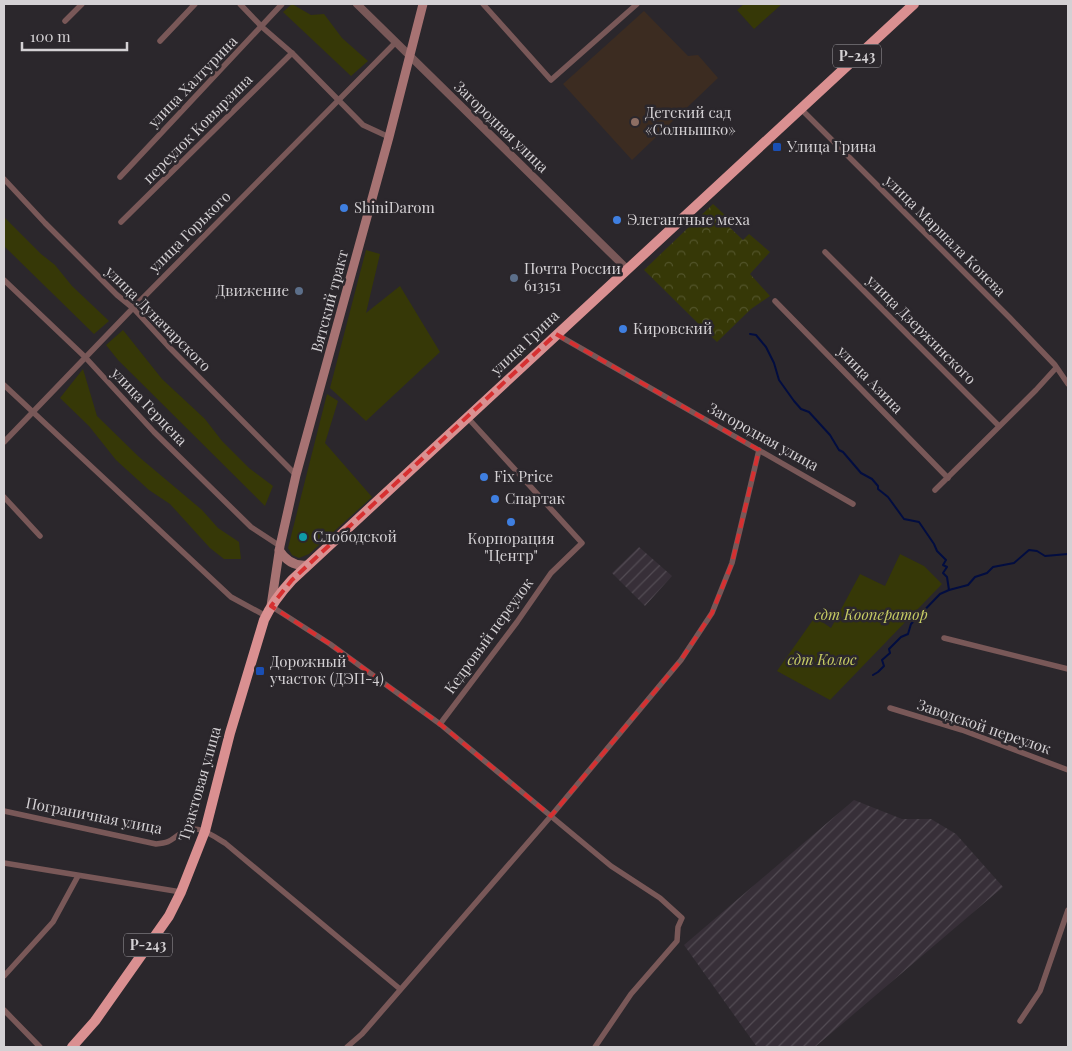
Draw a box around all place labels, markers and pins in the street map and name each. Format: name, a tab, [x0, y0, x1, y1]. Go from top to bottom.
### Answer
place label: Детский сад «Солнышко»	[645, 102, 736, 139]
marker: Детский сад «Солнышко»	[629, 116, 641, 128]
place label: Улица Грина	[786, 136, 877, 156]
marker: Улица Грина	[771, 141, 783, 153]
place label: ShiniDarom	[354, 197, 436, 217]
marker: ShiniDarom	[338, 202, 350, 214]
place label: Элегантные меха	[627, 209, 751, 229]
marker: Элегантные меха	[611, 214, 623, 226]
place label: Почта России 613151	[524, 258, 621, 295]
marker: Почта России 613151	[508, 272, 520, 284]
place label: Движение	[216, 280, 289, 300]
marker: Движение	[293, 285, 305, 297]
place label: Кировский	[633, 318, 712, 338]
marker: Кировский	[617, 323, 629, 335]
place label: Fix Price	[494, 466, 553, 486]
marker: Fix Price	[478, 471, 490, 483]
place label: Спартак	[505, 488, 565, 508]
marker: Спартак	[489, 493, 501, 505]
marker: Корпорация "Центр"	[505, 516, 517, 528]
place label: Слободской	[313, 526, 397, 546]
place label: Корпорация "Центр"	[467, 528, 555, 565]
marker: Слободской	[297, 531, 309, 543]
place label: Дорожный участок (ДЭП-4)	[269, 651, 384, 688]
marker: Дорожный участок (ДЭП-4)	[254, 665, 266, 677]

